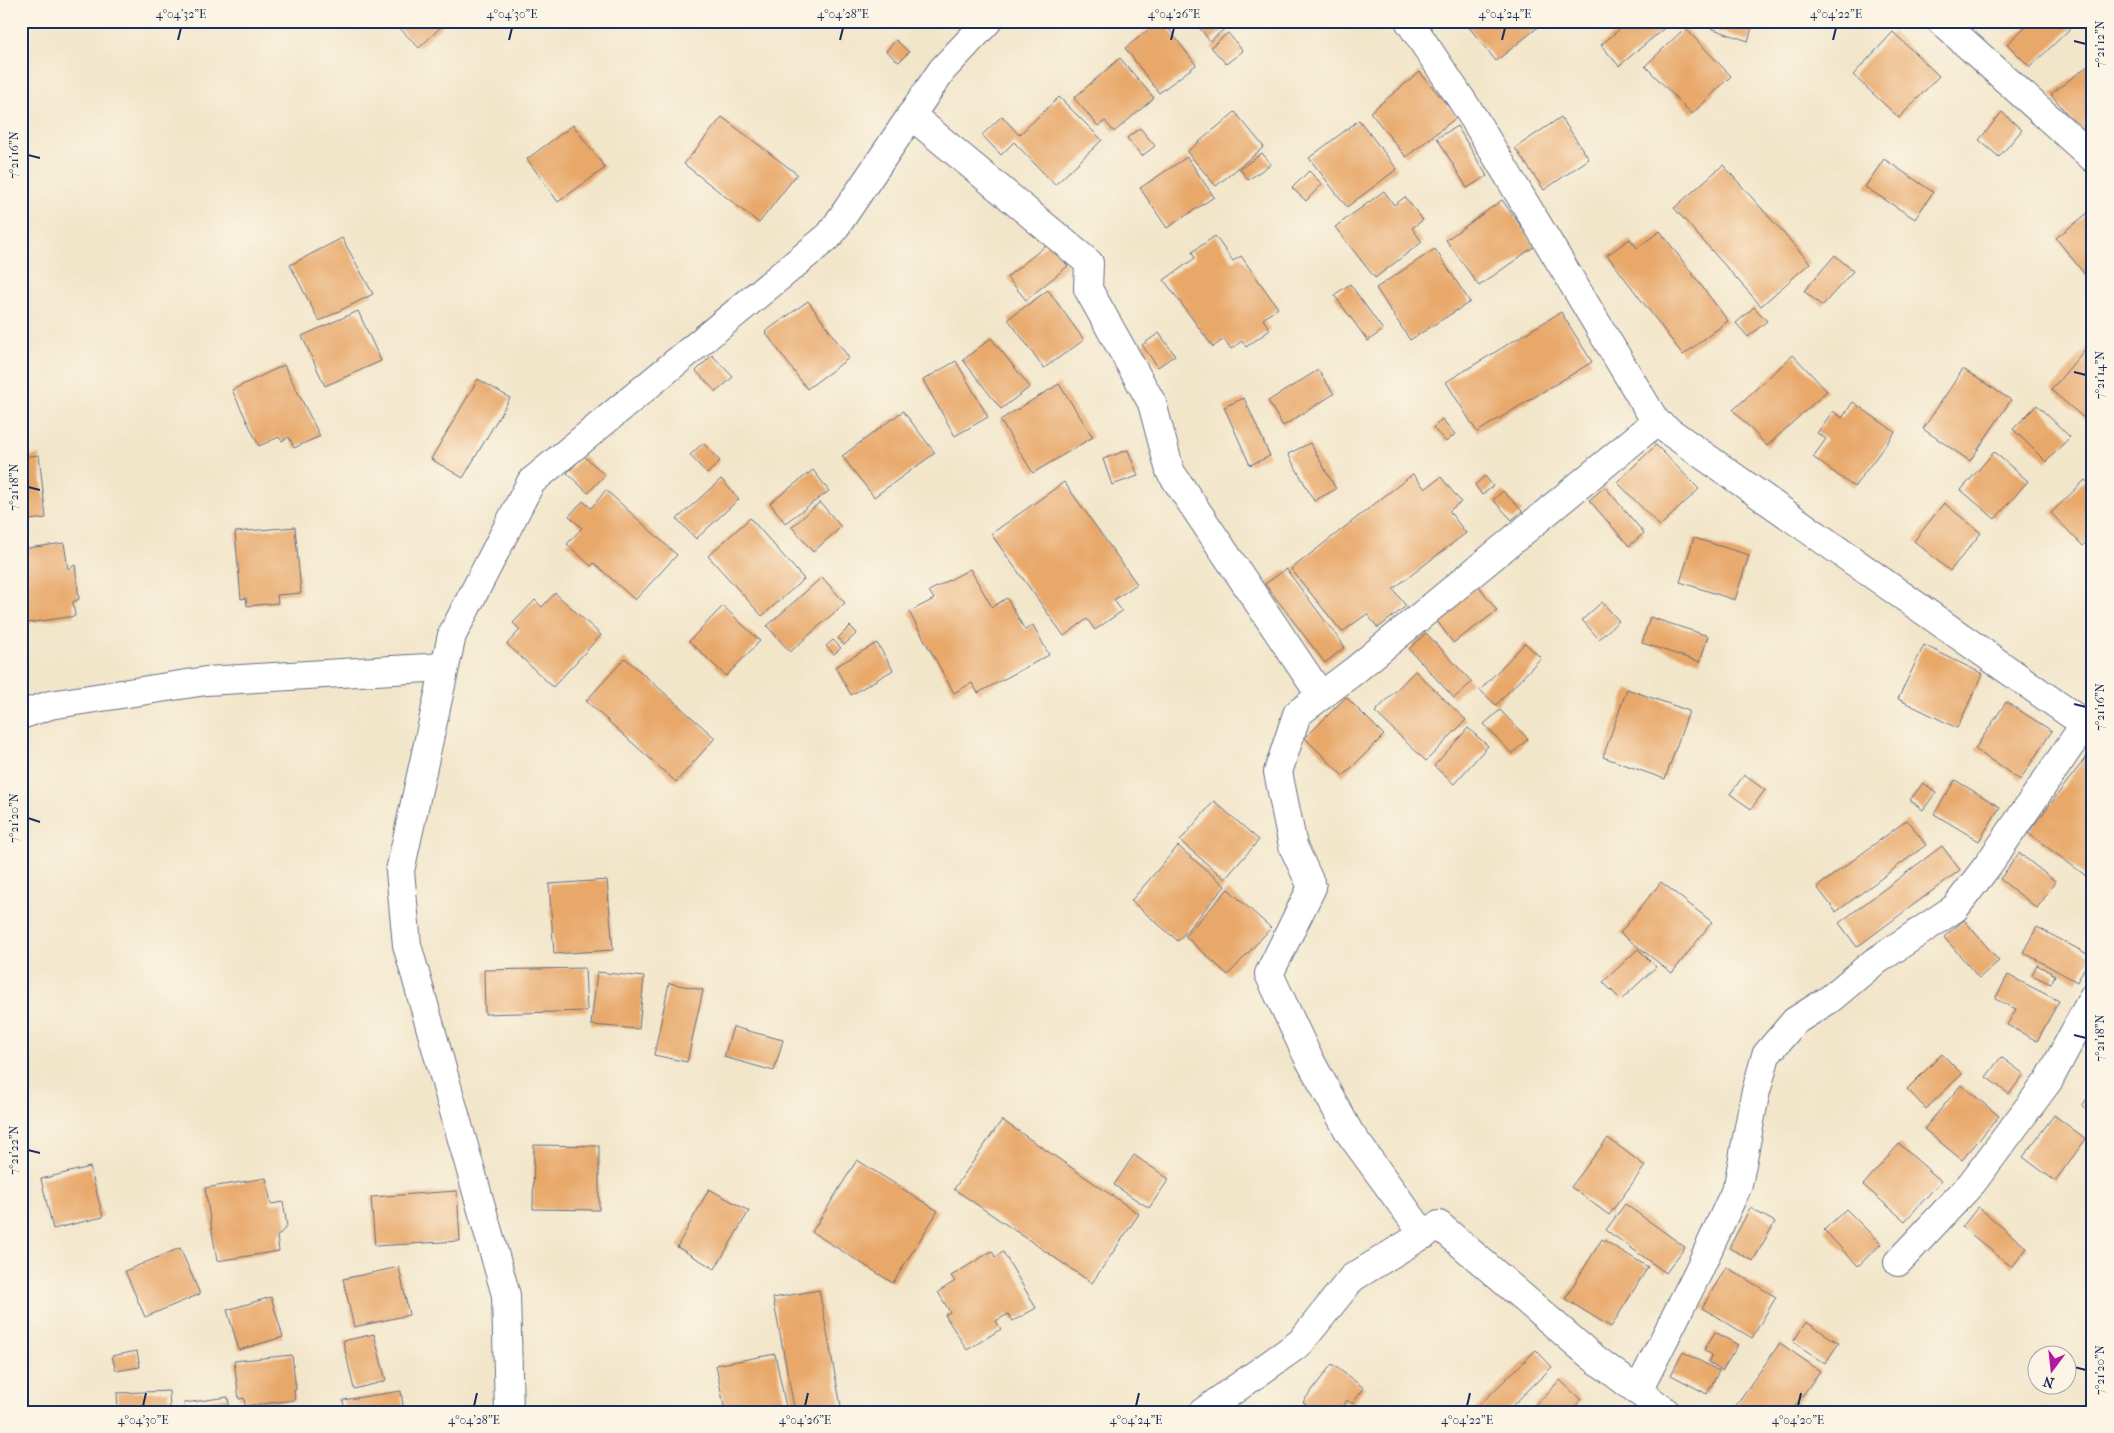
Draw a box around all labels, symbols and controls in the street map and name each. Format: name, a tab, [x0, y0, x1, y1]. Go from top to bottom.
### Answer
text: 4°04'32"E	[156, 7, 206, 21]
text: 4°04'30"E	[486, 7, 538, 21]
text: 4°04'28"E	[817, 7, 869, 21]
text: 4°04'26"E	[1148, 7, 1200, 21]
text: 4°04'24"E	[1479, 7, 1531, 21]
text: 4°04'22"E	[1810, 7, 1862, 21]
text: 7°21'12"N	[2093, 20, 2107, 68]
text: 7°21'16"N	[7, 131, 21, 179]
text: 7°21'14"N	[2093, 351, 2107, 399]
text: 7°21'18"N	[7, 463, 21, 511]
text: 7°21'16"N	[2093, 683, 2107, 731]
text: 7°21'20"N	[7, 793, 21, 843]
text: 7°21'18"N	[2093, 1014, 2107, 1062]
text: 7°21'22"N	[7, 1125, 21, 1175]
text: 7°21'20"N	[2093, 1345, 2107, 1395]
north arrow	[2026, 1346, 2076, 1396]
text: N	[2041, 1372, 2056, 1392]
text: 4°04'30"E	[117, 1413, 169, 1427]
text: 4°04'28"E	[448, 1413, 500, 1427]
text: 4°04'26"E	[779, 1413, 831, 1427]
text: 4°04'24"E	[1110, 1413, 1162, 1427]
text: 4°04'22"E	[1441, 1413, 1493, 1427]
text: 4°04'20"E	[1772, 1413, 1824, 1427]

